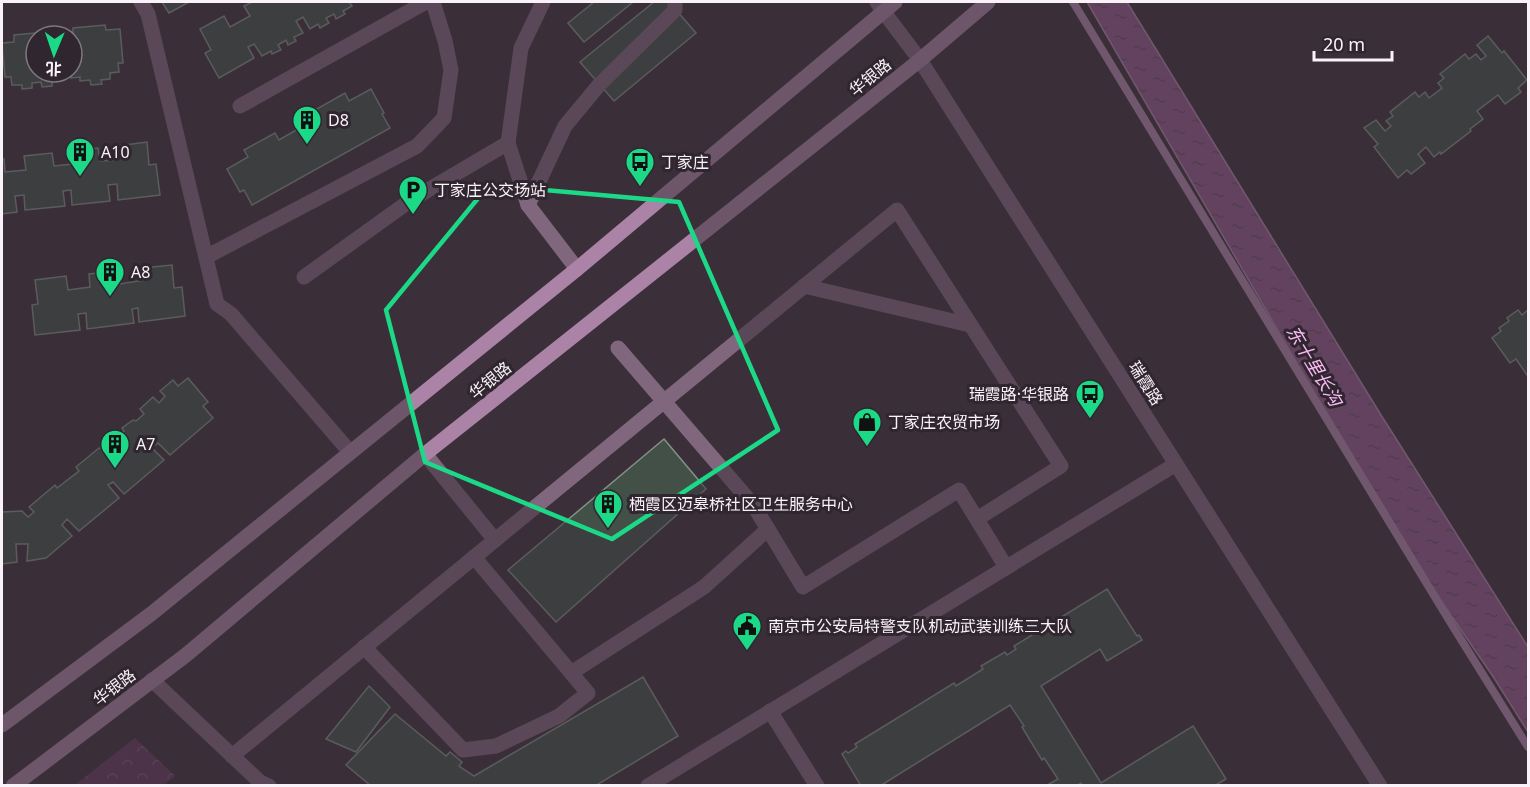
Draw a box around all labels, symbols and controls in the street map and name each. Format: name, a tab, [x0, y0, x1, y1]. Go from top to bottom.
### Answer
north arrow	[24, 24, 84, 84]
scale bar	[1314, 24, 1392, 62]
text: 20 m	[1323, 32, 1365, 56]
street label: 华银路	[844, 53, 896, 101]
text: 北	[45, 58, 62, 80]
building icon: D8	[291, 104, 323, 146]
place label: D8	[328, 109, 349, 131]
building icon: A10	[64, 136, 96, 178]
place label: A10	[101, 141, 130, 163]
bus stop icon: 丁家庄	[624, 146, 656, 188]
place label: 丁家庄	[661, 151, 709, 173]
parking icon: 丁家庄公交场站	[397, 174, 429, 216]
place label: 丁家庄公交场站	[434, 179, 546, 201]
building icon: A8	[94, 256, 126, 298]
place label: A8	[131, 261, 150, 283]
water label: 东十里长沟	[1281, 321, 1349, 412]
street label: 华银路	[464, 356, 516, 404]
street label: 瑞霞路	[1124, 357, 1168, 409]
bus stop icon: 瑞霞路·华银路	[1074, 378, 1106, 420]
place label: 瑞霞路·华银路	[969, 383, 1069, 405]
shop icon: 丁家庄农贸市场	[851, 406, 883, 448]
place label: 丁家庄农贸市场	[888, 411, 1000, 433]
building icon: A7	[99, 428, 131, 470]
place label: A7	[136, 433, 155, 455]
building icon: 栖霞区迈皋桥社区卫生服务中心	[592, 488, 624, 530]
place label: 栖霞区迈皋桥社区卫生服务中心	[629, 493, 853, 515]
public building icon: 南京市公安局特警支队机动武装训练三大队	[731, 610, 763, 652]
place label: 南京市公安局特警支队机动武装训练三大队	[768, 615, 1072, 637]
street label: 华银路	[88, 664, 140, 710]

